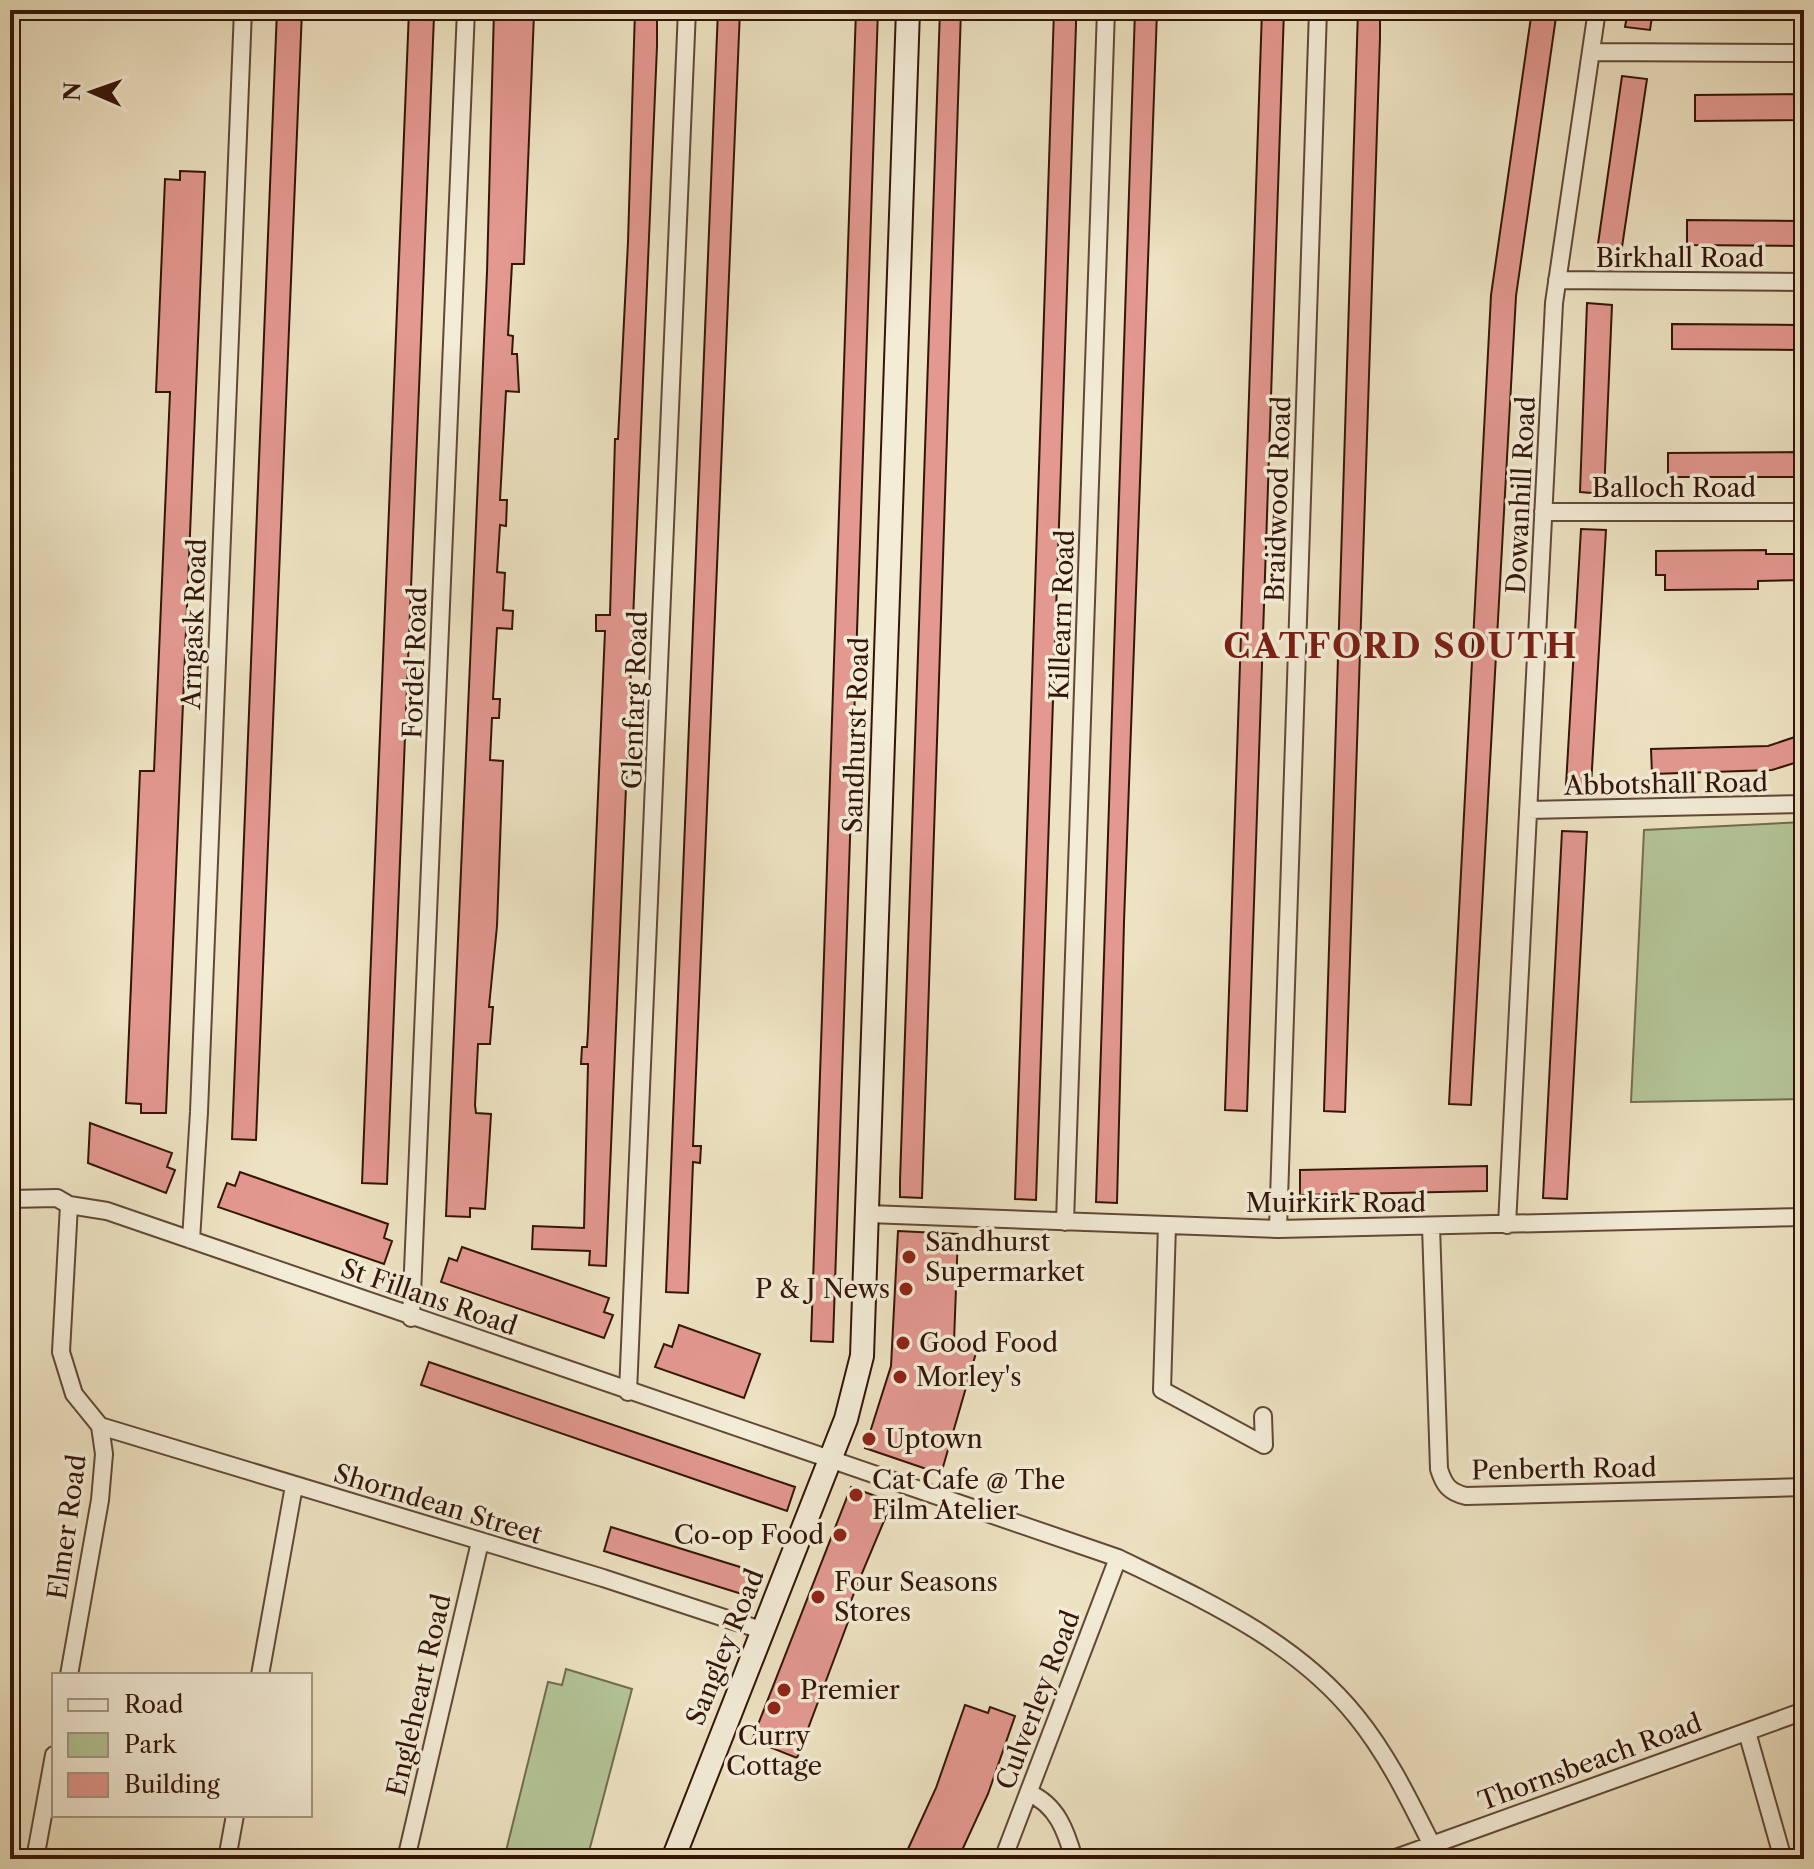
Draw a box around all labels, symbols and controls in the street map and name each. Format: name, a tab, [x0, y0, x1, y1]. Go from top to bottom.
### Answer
north arrow	[52, 52, 132, 132]
text: N	[59, 81, 86, 101]
street label: Birkhall Road	[1596, 242, 1764, 274]
street label: Braidwood Road	[1258, 395, 1298, 602]
street label: Dowanhill Road	[1500, 395, 1542, 595]
street label: Balloch Road	[1592, 472, 1756, 504]
street label: Killearn Road	[1043, 529, 1081, 701]
street label: Arngask Road	[175, 538, 213, 711]
street label: Fordel Road	[396, 586, 434, 739]
street label: Glenfarg Road	[616, 610, 654, 790]
district label: CATFORD SOUTH	[1223, 625, 1579, 667]
street label: Sandhurst Road	[837, 636, 875, 834]
street label: Abbotshall Road	[1563, 766, 1768, 802]
street label: Muirkirk Road	[1246, 1187, 1426, 1219]
place label: Sandhurst Supermarket	[925, 1226, 1086, 1288]
marker: Sandhurst Supermarket	[900, 1248, 918, 1266]
street label: St Fillans Road	[337, 1252, 522, 1342]
place label: P & J News	[755, 1273, 890, 1305]
marker: P & J News	[897, 1280, 915, 1298]
place label: Good Food	[919, 1327, 1058, 1359]
marker: Good Food	[894, 1334, 912, 1352]
place label: Morley's	[916, 1361, 1021, 1393]
marker: Morley's	[891, 1368, 909, 1386]
place label: Uptown	[885, 1423, 983, 1455]
marker: Uptown	[860, 1430, 878, 1448]
street label: Penberth Road	[1471, 1451, 1657, 1487]
street label: Elmer Road	[41, 1452, 93, 1602]
street label: Shorndean Street	[330, 1457, 547, 1551]
place label: Cat Cafe @ The Film Atelier	[872, 1464, 1065, 1526]
marker: Cat Cafe @ The Film Atelier	[847, 1486, 865, 1504]
place label: Co-op Food	[674, 1519, 824, 1551]
marker: Co-op Food	[831, 1526, 849, 1544]
street label: Sangley Road	[679, 1564, 771, 1730]
place label: Four Seasons Stores	[834, 1566, 998, 1628]
marker: Four Seasons Stores	[809, 1588, 827, 1606]
street label: Engleheart Road	[380, 1591, 458, 1799]
street label: Culverley Road	[989, 1606, 1087, 1794]
legend	[52, 1673, 312, 1817]
place label: Premier	[800, 1674, 900, 1706]
marker: Premier	[775, 1681, 793, 1699]
text: Road	[124, 1690, 184, 1719]
marker: Curry Cottage	[765, 1699, 783, 1717]
street label: Thornsbeach Road	[1474, 1707, 1706, 1817]
place label: Curry Cottage	[726, 1720, 822, 1782]
text: Park	[124, 1730, 177, 1759]
text: Building	[124, 1770, 220, 1799]

